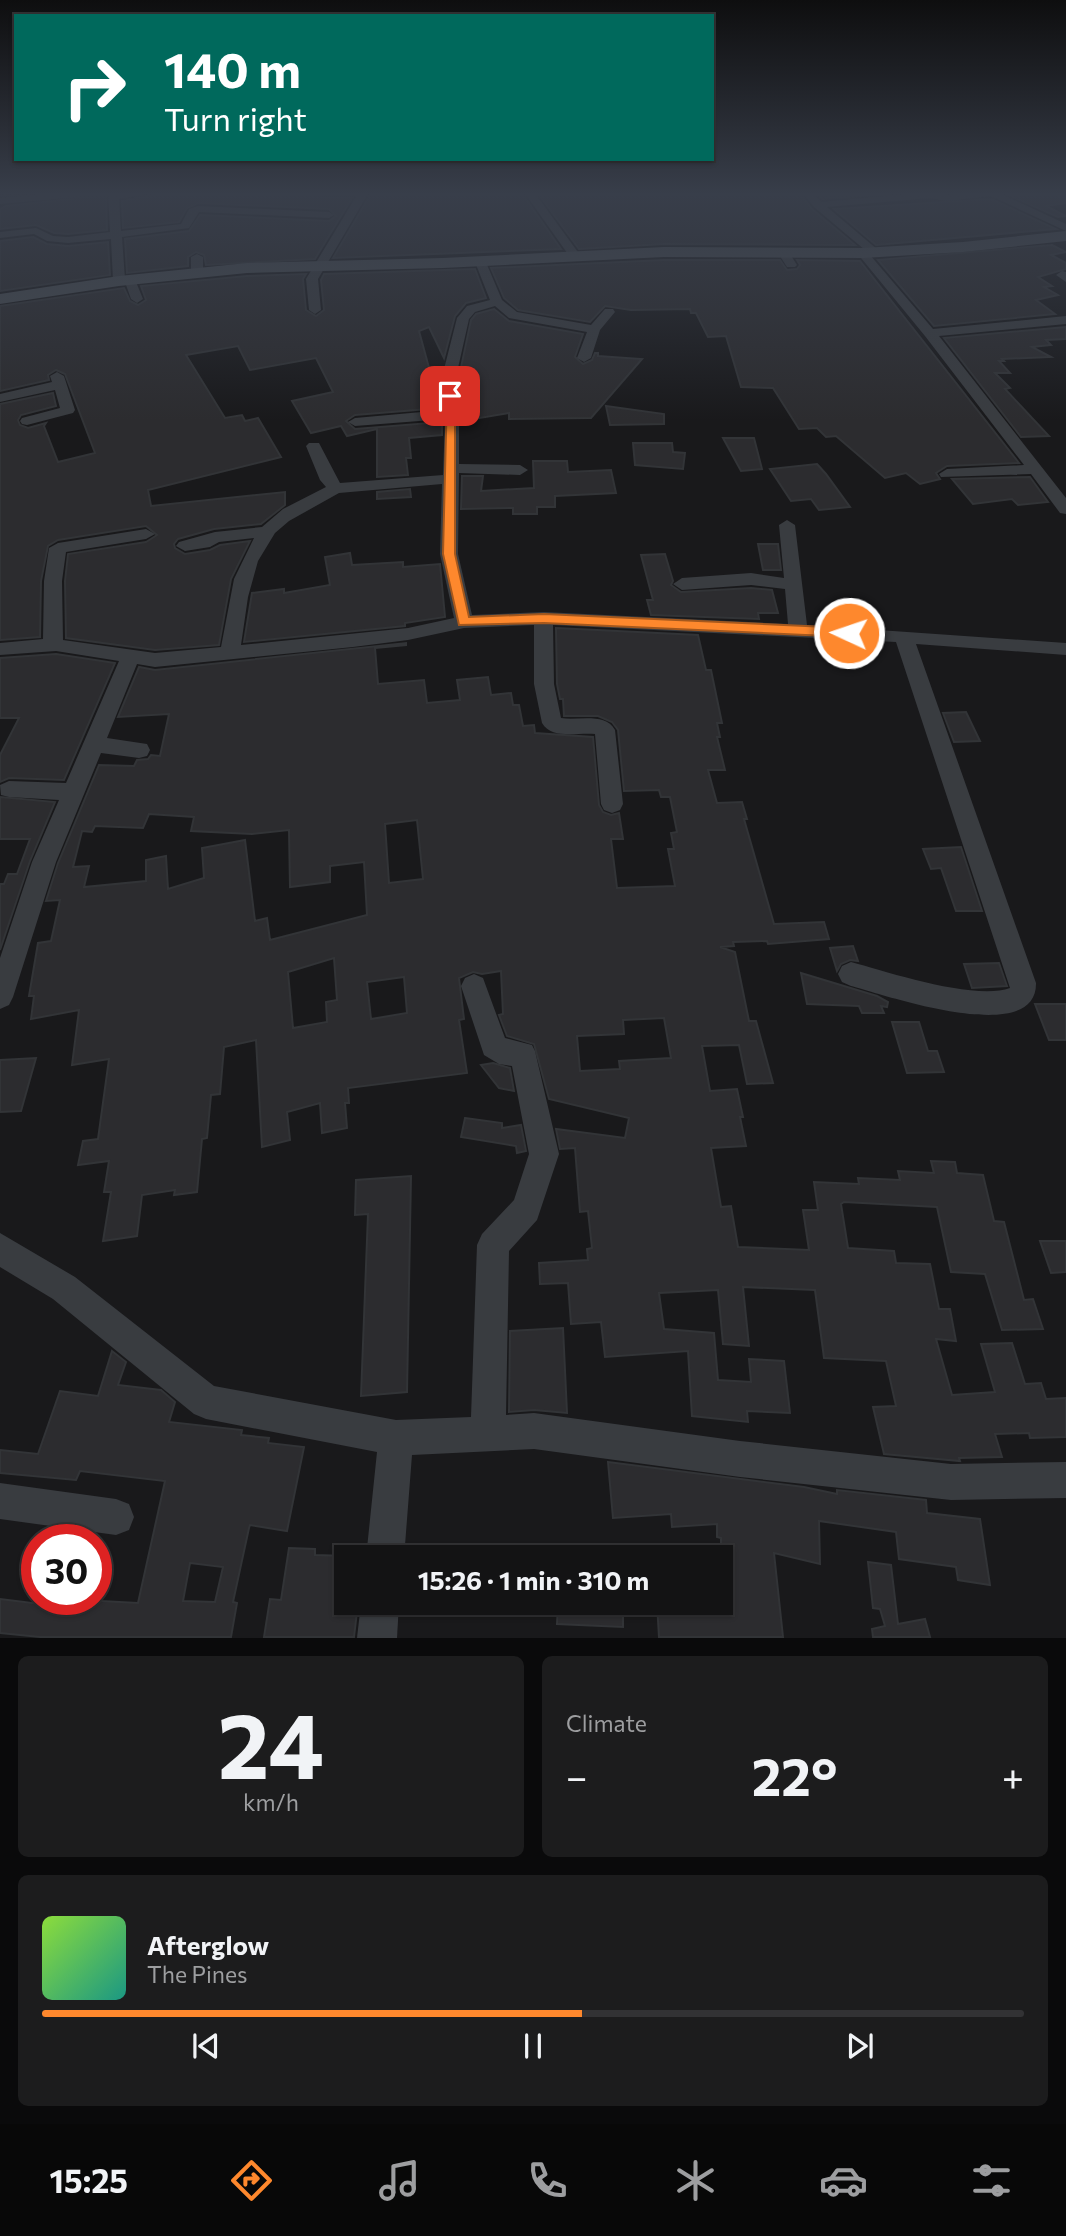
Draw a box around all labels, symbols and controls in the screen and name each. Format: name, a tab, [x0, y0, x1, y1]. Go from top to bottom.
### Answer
text: 140 m	[164, 38, 301, 98]
icon: right	[49, 42, 140, 133]
text: Turn right	[164, 98, 307, 138]
pin	[420, 366, 480, 426]
icon: arrive	[431, 377, 469, 415]
position arrow	[812, 596, 886, 670]
speed limit sign: 30	[21, 1524, 112, 1615]
text: 15:26 · 1 min · 310 m	[418, 1564, 649, 1595]
text: 24	[218, 1686, 324, 1798]
text: Climate	[566, 1709, 647, 1737]
text: 22°	[752, 1743, 837, 1807]
text: −	[566, 1752, 588, 1799]
text: +	[1002, 1752, 1024, 1799]
text: km/h	[243, 1788, 299, 1816]
text: Afterglow	[147, 1929, 269, 1960]
text: The Pines	[147, 1960, 248, 1988]
icon: previous	[187, 2027, 225, 2065]
icon: pause	[514, 2027, 552, 2065]
icon: next	[841, 2027, 879, 2065]
icon: directions	[227, 2156, 276, 2205]
icon: music	[375, 2156, 424, 2205]
icon: phone	[523, 2156, 572, 2205]
icon: climate	[671, 2156, 720, 2205]
icon: car	[819, 2156, 868, 2205]
icon: filters	[967, 2156, 1016, 2205]
text: 15:25	[50, 2160, 128, 2200]

